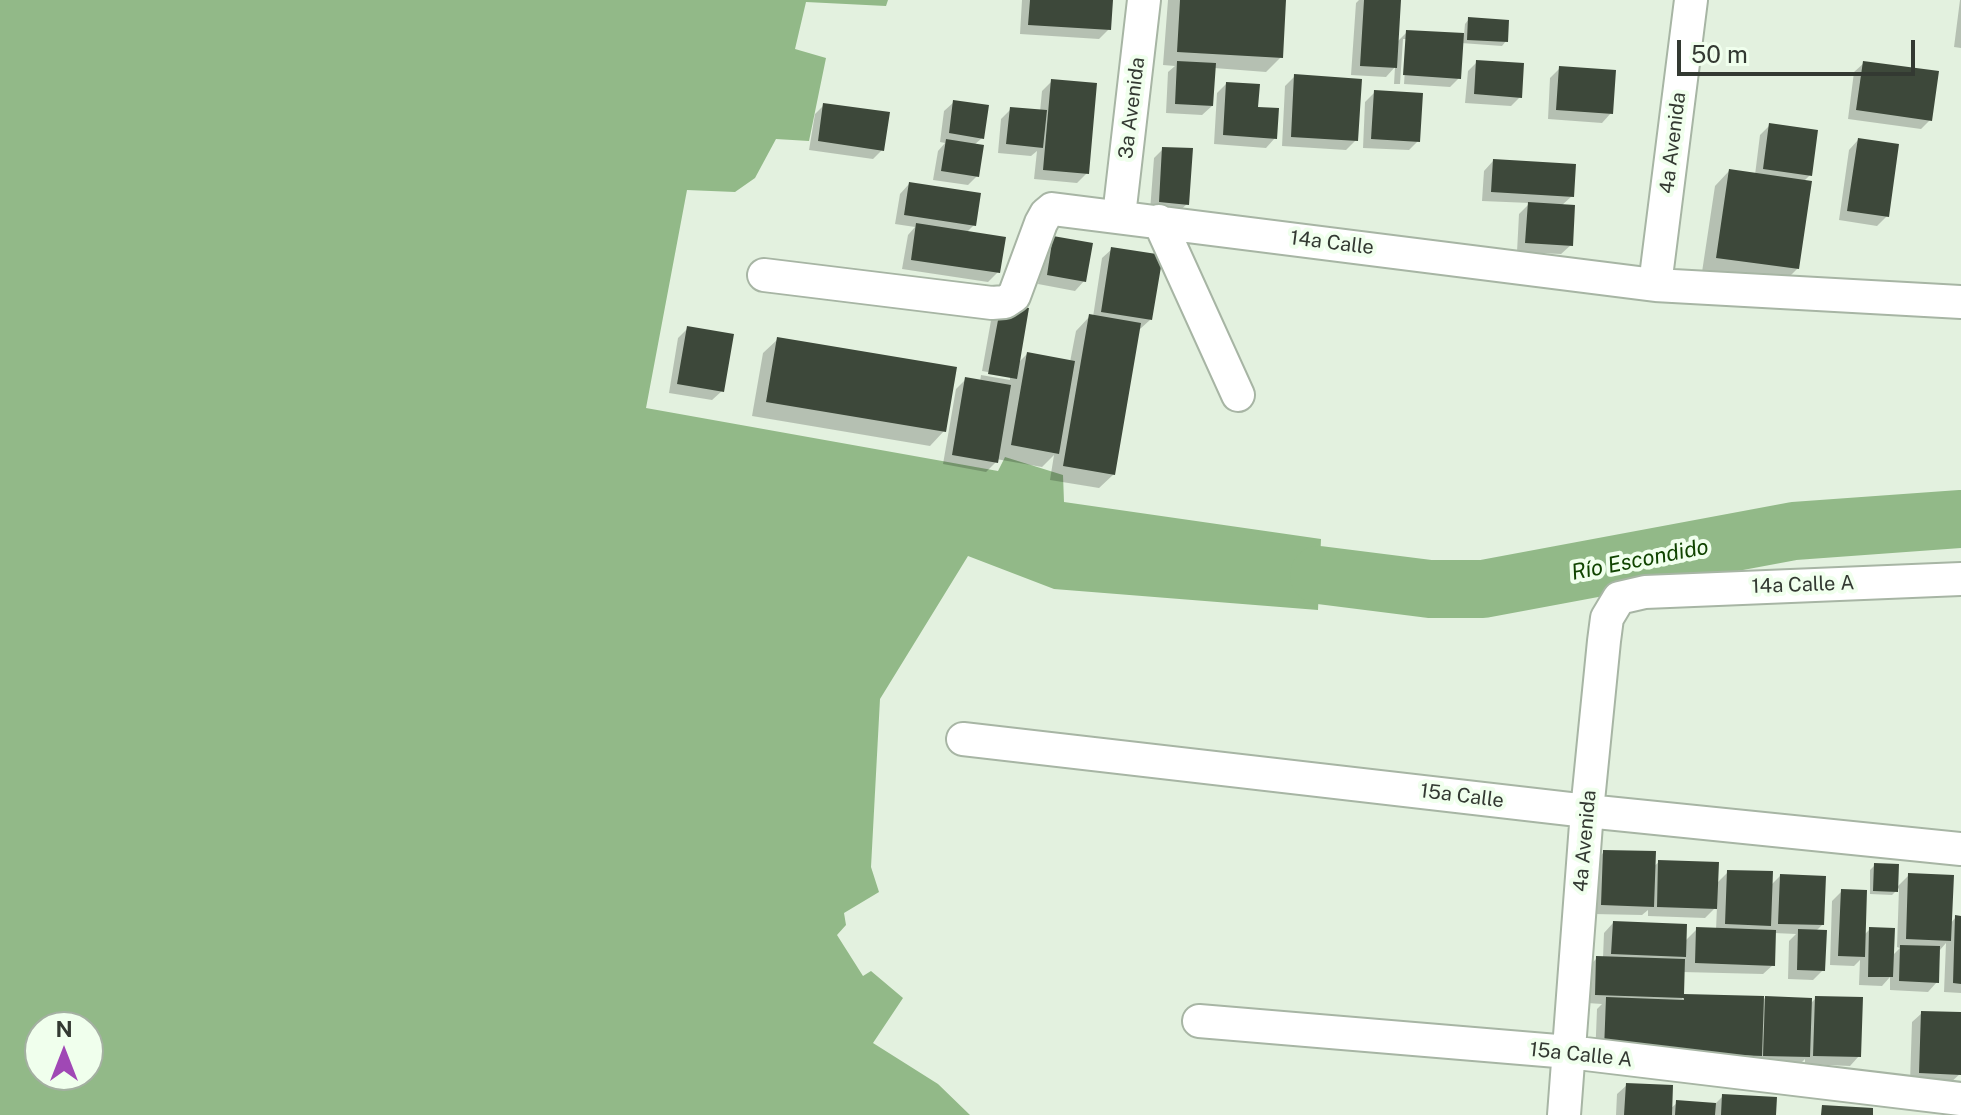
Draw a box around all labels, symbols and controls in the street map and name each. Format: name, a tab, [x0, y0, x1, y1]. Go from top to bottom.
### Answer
scale bar	[1681, 24, 1919, 74]
text: 50 m	[1691, 40, 1748, 68]
street label: 3a Avenida	[1114, 56, 1150, 160]
street label: 4a Avenida	[1655, 91, 1691, 195]
street label: 14a Calle	[1289, 226, 1375, 260]
water label: Río Escondido	[1569, 534, 1711, 586]
street label: 14a Calle A	[1751, 571, 1855, 599]
street label: 15a Calle	[1419, 779, 1505, 813]
street label: 4a Avenida	[1569, 789, 1601, 893]
north arrow	[24, 1011, 104, 1091]
text: N	[55, 1016, 73, 1042]
street label: 15a Calle A	[1528, 1038, 1634, 1072]

